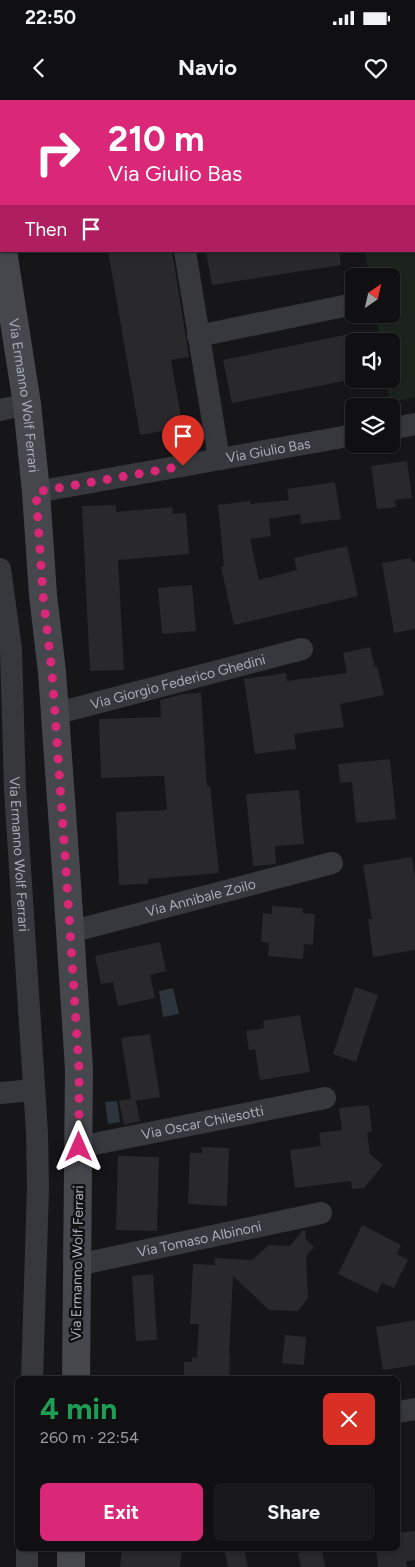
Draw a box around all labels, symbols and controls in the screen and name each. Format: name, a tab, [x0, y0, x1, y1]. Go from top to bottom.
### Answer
text: 22:50	[25, 6, 76, 29]
icon: back	[25, 54, 53, 82]
text: Navio	[178, 54, 237, 81]
icon: heart	[362, 54, 390, 82]
text: 210 m	[108, 118, 205, 160]
icon: right	[25, 120, 90, 185]
text: Via Giulio Bas	[108, 160, 242, 187]
icon: arrive	[77, 215, 105, 243]
text: Then	[25, 218, 67, 241]
north arrow	[345, 268, 400, 322]
map controls	[345, 268, 400, 453]
street label: Via Ermanno Wolf Ferrari	[5, 317, 42, 473]
button: sound	[345, 333, 400, 388]
button: layers	[345, 398, 400, 453]
pin	[162, 415, 204, 466]
icon: arrive	[169, 422, 197, 450]
street label: Via Giulio Bas	[225, 435, 312, 467]
street label: Via Giorgio Federico Ghedini	[89, 651, 267, 713]
street label: Via Ermanno Wolf Ferrari	[6, 776, 32, 932]
street label: Via Annibale Zoilo	[144, 875, 258, 921]
street label: Via Oscar Chilesotti	[140, 1102, 265, 1143]
position arrow	[52, 1120, 104, 1172]
street label: Via Ermanno Wolf Ferrari	[68, 1185, 87, 1341]
street label: Via Tomaso Albinoni	[136, 1218, 263, 1261]
text: 4 min	[40, 1390, 117, 1427]
button: close	[323, 1393, 375, 1445]
text: 260 m · 22:54	[40, 1428, 139, 1447]
button: Exit	[40, 1483, 203, 1541]
button: Share	[213, 1483, 375, 1541]

